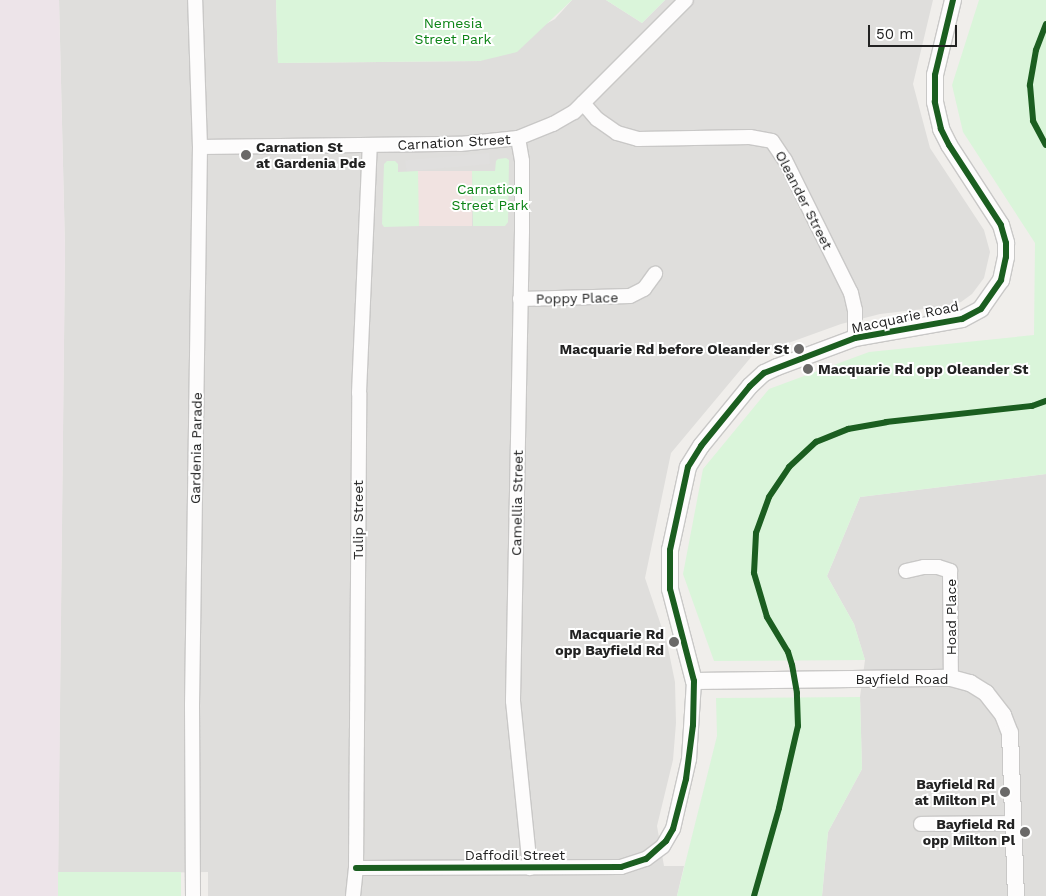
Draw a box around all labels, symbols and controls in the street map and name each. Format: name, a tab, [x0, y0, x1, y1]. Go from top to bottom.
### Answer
park label: Nemesia Street Park	[414, 15, 492, 48]
scale bar	[871, 15, 960, 47]
text: 50 m	[876, 25, 913, 43]
street label: Carnation Street	[397, 131, 511, 153]
place label: Carnation St at Gardenia Pde	[256, 139, 366, 172]
street label: Oleander Street	[772, 148, 836, 252]
marker: Carnation St at Gardenia Pde	[240, 149, 252, 161]
park label: Carnation Street Park	[451, 181, 529, 213]
street label: Poppy Place	[535, 289, 619, 307]
street label: Macquarie Road	[850, 297, 960, 337]
place label: Macquarie Rd before Oleander St	[559, 341, 789, 357]
marker: Macquarie Rd before Oleander St	[793, 343, 805, 355]
place label: Macquarie Rd opp Oleander St	[818, 361, 1029, 377]
marker: Macquarie Rd opp Oleander St	[802, 363, 814, 375]
street label: Gardenia Parade	[187, 392, 205, 504]
street label: Camellia Street	[508, 450, 526, 556]
street label: Tulip Street	[350, 480, 366, 560]
street label: Hoad Place	[943, 579, 959, 655]
place label: Macquarie Rd opp Bayfield Rd	[555, 626, 664, 658]
marker: Macquarie Rd opp Bayfield Rd	[668, 636, 680, 648]
street label: Bayfield Road	[855, 671, 949, 687]
place label: Bayfield Rd at Milton Pl	[915, 776, 995, 809]
marker: Bayfield Rd at Milton Pl	[999, 786, 1011, 798]
place label: Bayfield Rd opp Milton Pl	[923, 816, 1015, 849]
marker: Bayfield Rd opp Milton Pl	[1019, 826, 1031, 838]
street label: Daffodil Street	[465, 847, 565, 863]

